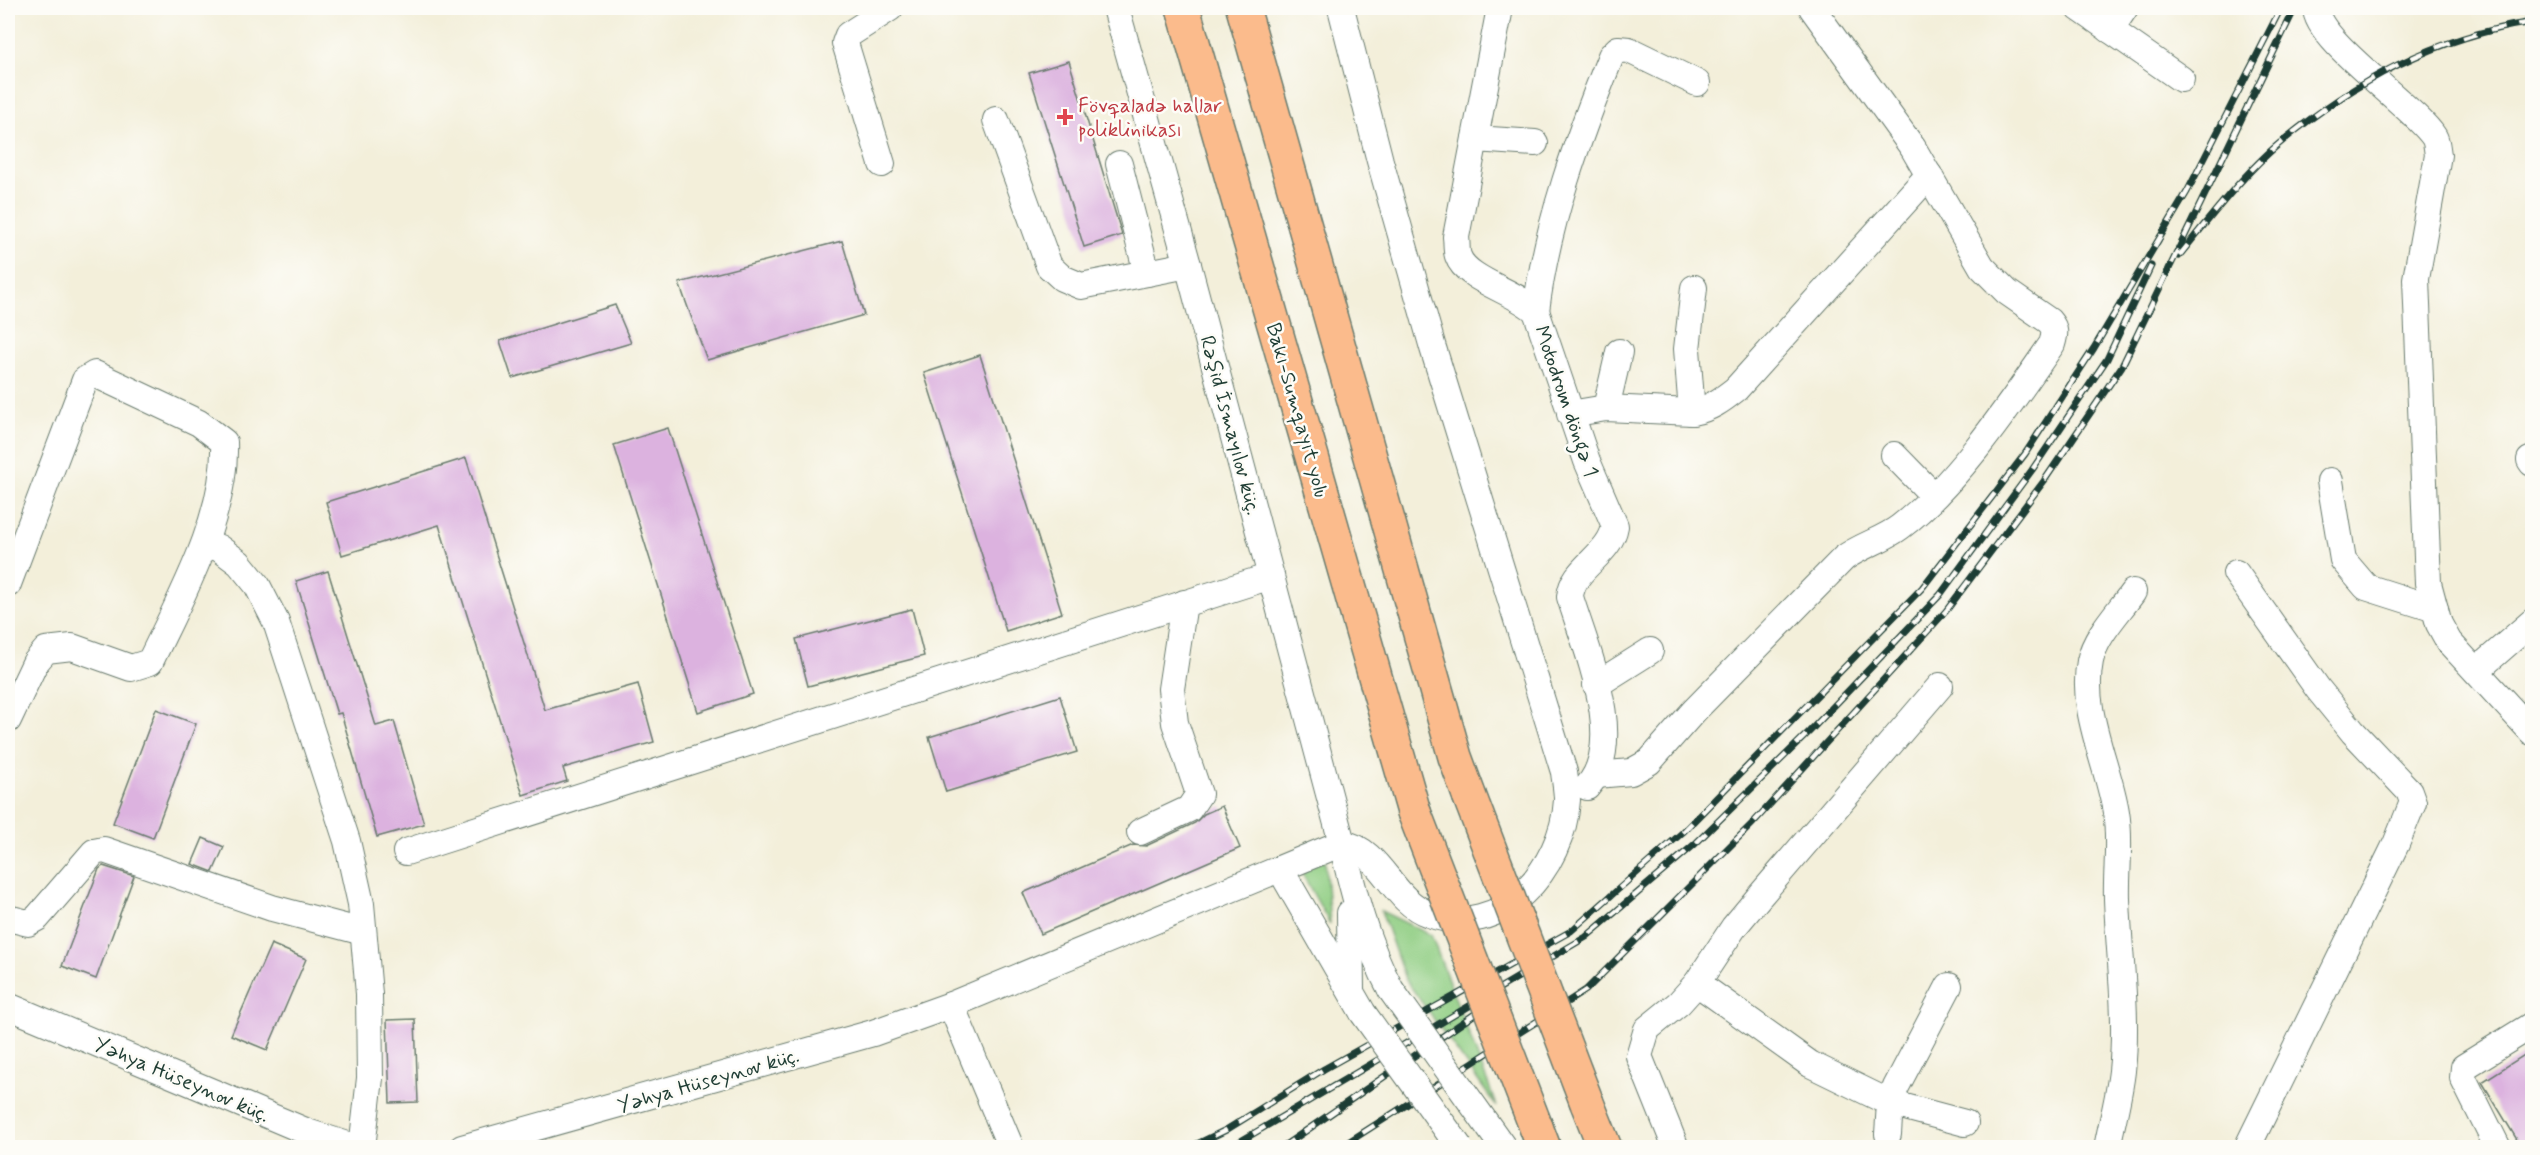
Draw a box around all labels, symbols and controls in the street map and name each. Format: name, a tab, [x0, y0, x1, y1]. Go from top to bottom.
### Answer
place label: Fövqaladə hallar poliklinikası	[1078, 92, 1222, 144]
marker: Fövqaladə hallar poliklinikası	[1056, 108, 1074, 126]
street label: Bakı-Sumqayıt yolu	[1259, 320, 1335, 501]
street label: Motodrom döngə 1	[1525, 322, 1605, 481]
street label: Rəşid İsmayılov küç.	[1193, 332, 1267, 518]
street label: Yəhya Hüseynov küç.	[90, 1030, 274, 1129]
street label: Yəhya Hüseynov küç.	[614, 1042, 802, 1120]

